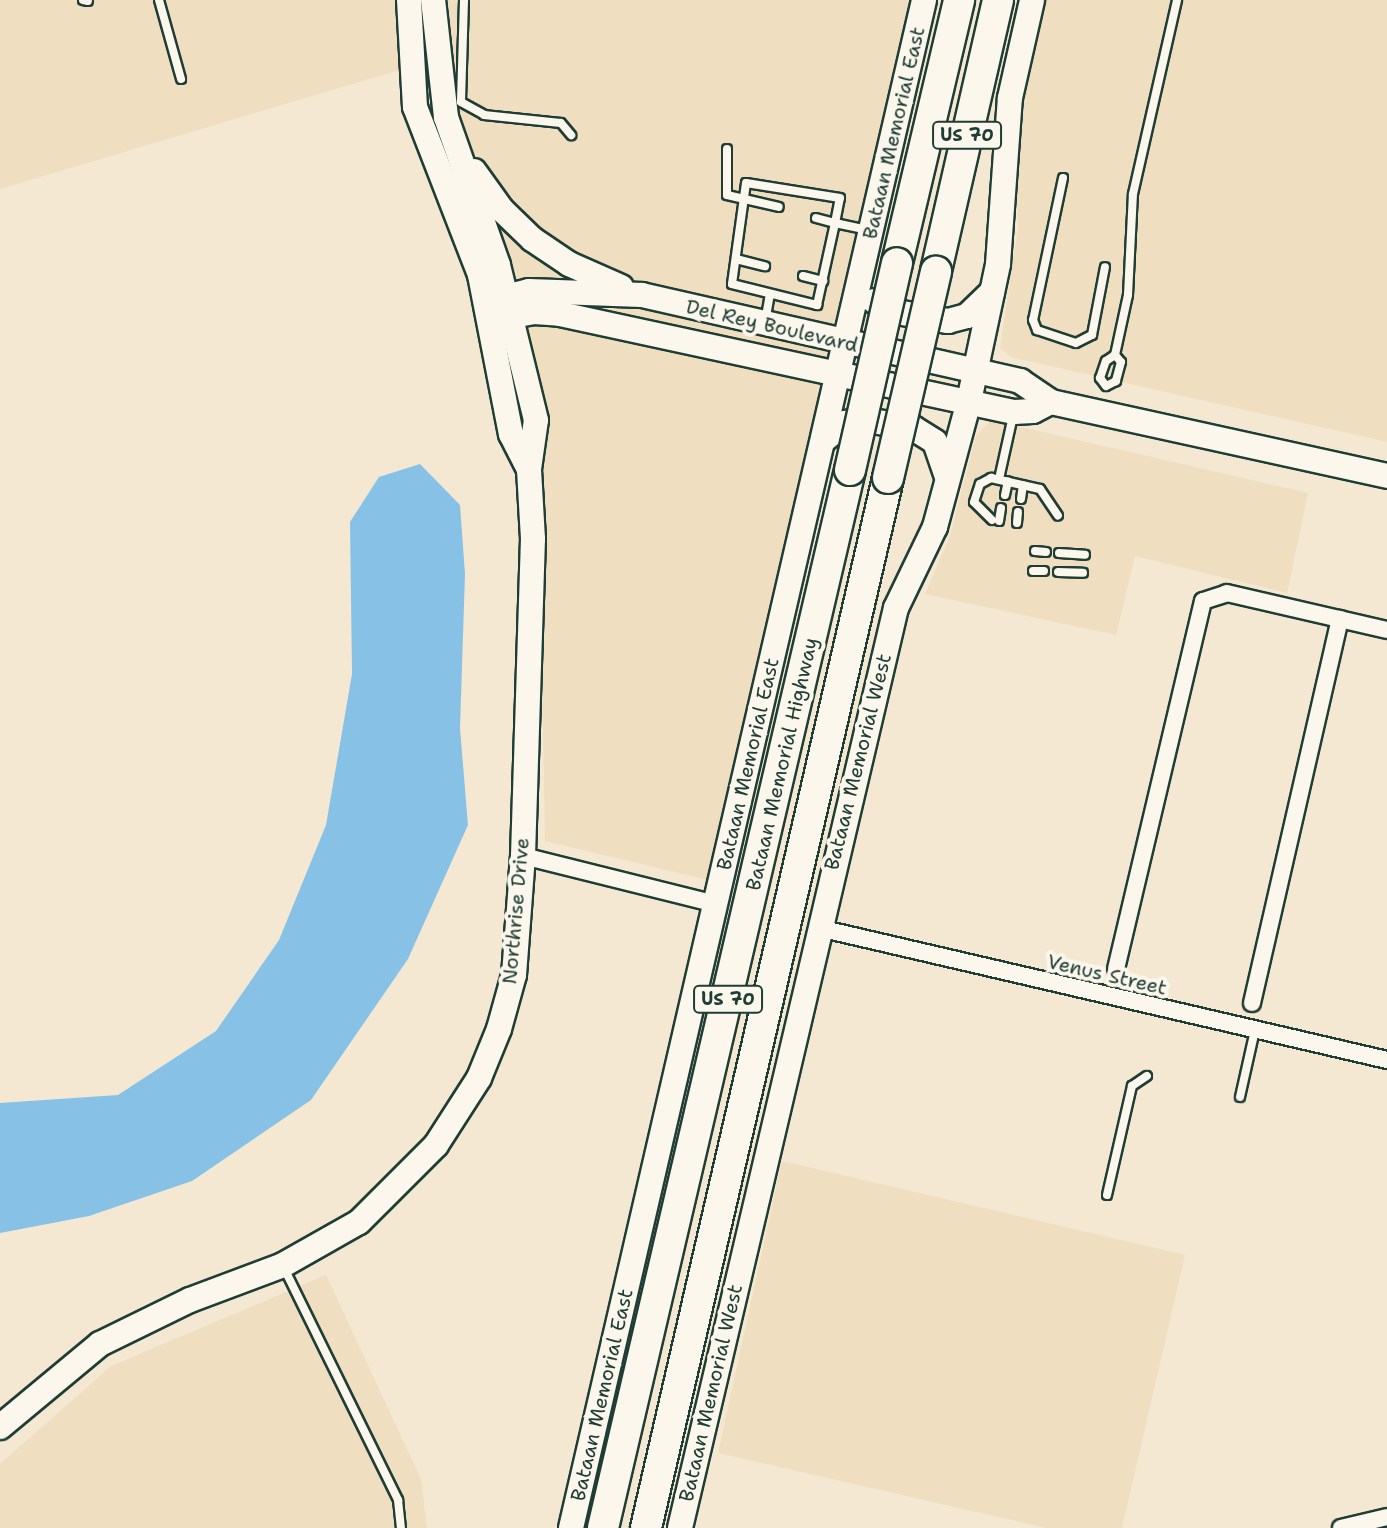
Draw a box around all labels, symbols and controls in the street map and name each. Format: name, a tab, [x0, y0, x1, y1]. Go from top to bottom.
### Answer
street label: Bataan Memorial East	[858, 24, 930, 242]
road number: US 70	[931, 121, 1003, 149]
street label: Del Rey Boulevard	[684, 295, 860, 357]
street label: Bataan Memorial Highway	[741, 635, 823, 893]
street label: Bataan Memorial West	[819, 651, 897, 873]
street label: Bataan Memorial East	[712, 655, 784, 873]
street label: Northrise Drive	[498, 837, 534, 985]
street label: Venus Street	[1045, 950, 1169, 1000]
road number: US 70	[692, 985, 764, 1013]
street label: Bataan Memorial West	[674, 1282, 748, 1504]
street label: Bataan Memorial East	[566, 1286, 638, 1504]

